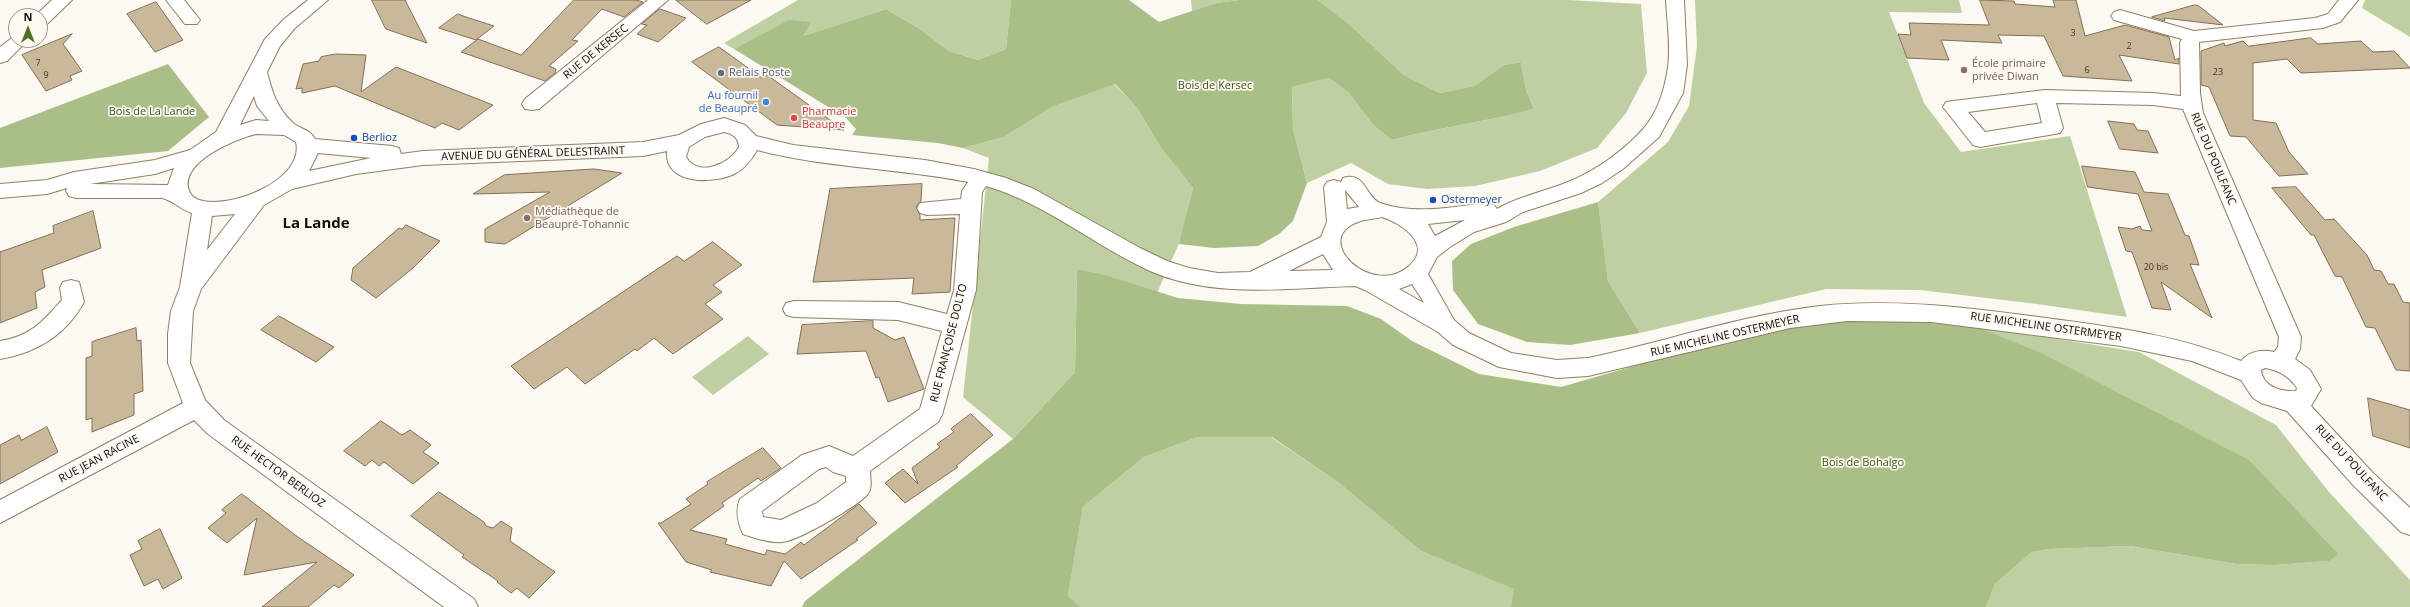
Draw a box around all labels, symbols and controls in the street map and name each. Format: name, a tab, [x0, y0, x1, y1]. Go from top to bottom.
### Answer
north arrow	[8, 8, 48, 48]
text: N	[24, 9, 32, 24]
street label: RUE DE KERSEC	[561, 22, 631, 82]
house number: 3	[2070, 28, 2076, 38]
house number: 2	[2126, 41, 2132, 51]
place label: École primaire privée Diwan	[1972, 57, 2046, 83]
house number: 7	[35, 58, 41, 68]
marker: École primaire privée Diwan	[1959, 65, 1969, 75]
house number: 6	[2084, 65, 2090, 75]
place label: Relais Poste	[729, 66, 790, 80]
house number: 23	[2213, 67, 2223, 77]
marker: Relais Poste	[716, 68, 726, 78]
house number: 9	[43, 70, 49, 80]
park label: Bois de Kersec	[1178, 79, 1252, 93]
place label: Au fournil de Beaupré	[699, 89, 758, 115]
marker: Au fournil de Beaupré	[761, 97, 771, 107]
park label: Bois de La Lande	[109, 105, 195, 119]
place label: Pharmacie Beaupre	[802, 105, 856, 131]
street label: RUE DU POULFANC	[2188, 111, 2238, 207]
marker: Pharmacie Beaupre	[789, 113, 799, 123]
place label: Berlioz	[362, 131, 397, 145]
marker: Berlioz	[349, 133, 359, 143]
street label: AVENUE DU GÉNÉRAL DELESTRAINT	[441, 144, 625, 164]
place label: Ostermeyer	[1441, 193, 1502, 207]
marker: Ostermeyer	[1428, 195, 1438, 205]
place label: Médiathèque de Beaupré-Tohannic	[535, 205, 629, 231]
marker: Médiathèque de Beaupré-Tohannic	[522, 213, 532, 223]
district label: La Lande	[282, 215, 350, 233]
house number: 20 bis	[2144, 262, 2168, 272]
street label: RUE FRANÇOISE DOLTO	[928, 282, 970, 404]
street label: RUE MICHELINE OSTERMEYER	[1970, 310, 2122, 344]
street label: RUE MICHELINE OSTERMEYER	[1649, 312, 1801, 360]
street label: RUE DU POULFANC	[2312, 422, 2390, 504]
street label: RUE JEAN RACINE	[57, 432, 141, 486]
street label: RUE HECTOR BERLIOZ	[228, 433, 328, 511]
park label: Bois de Bohalgo	[1822, 456, 1904, 470]

